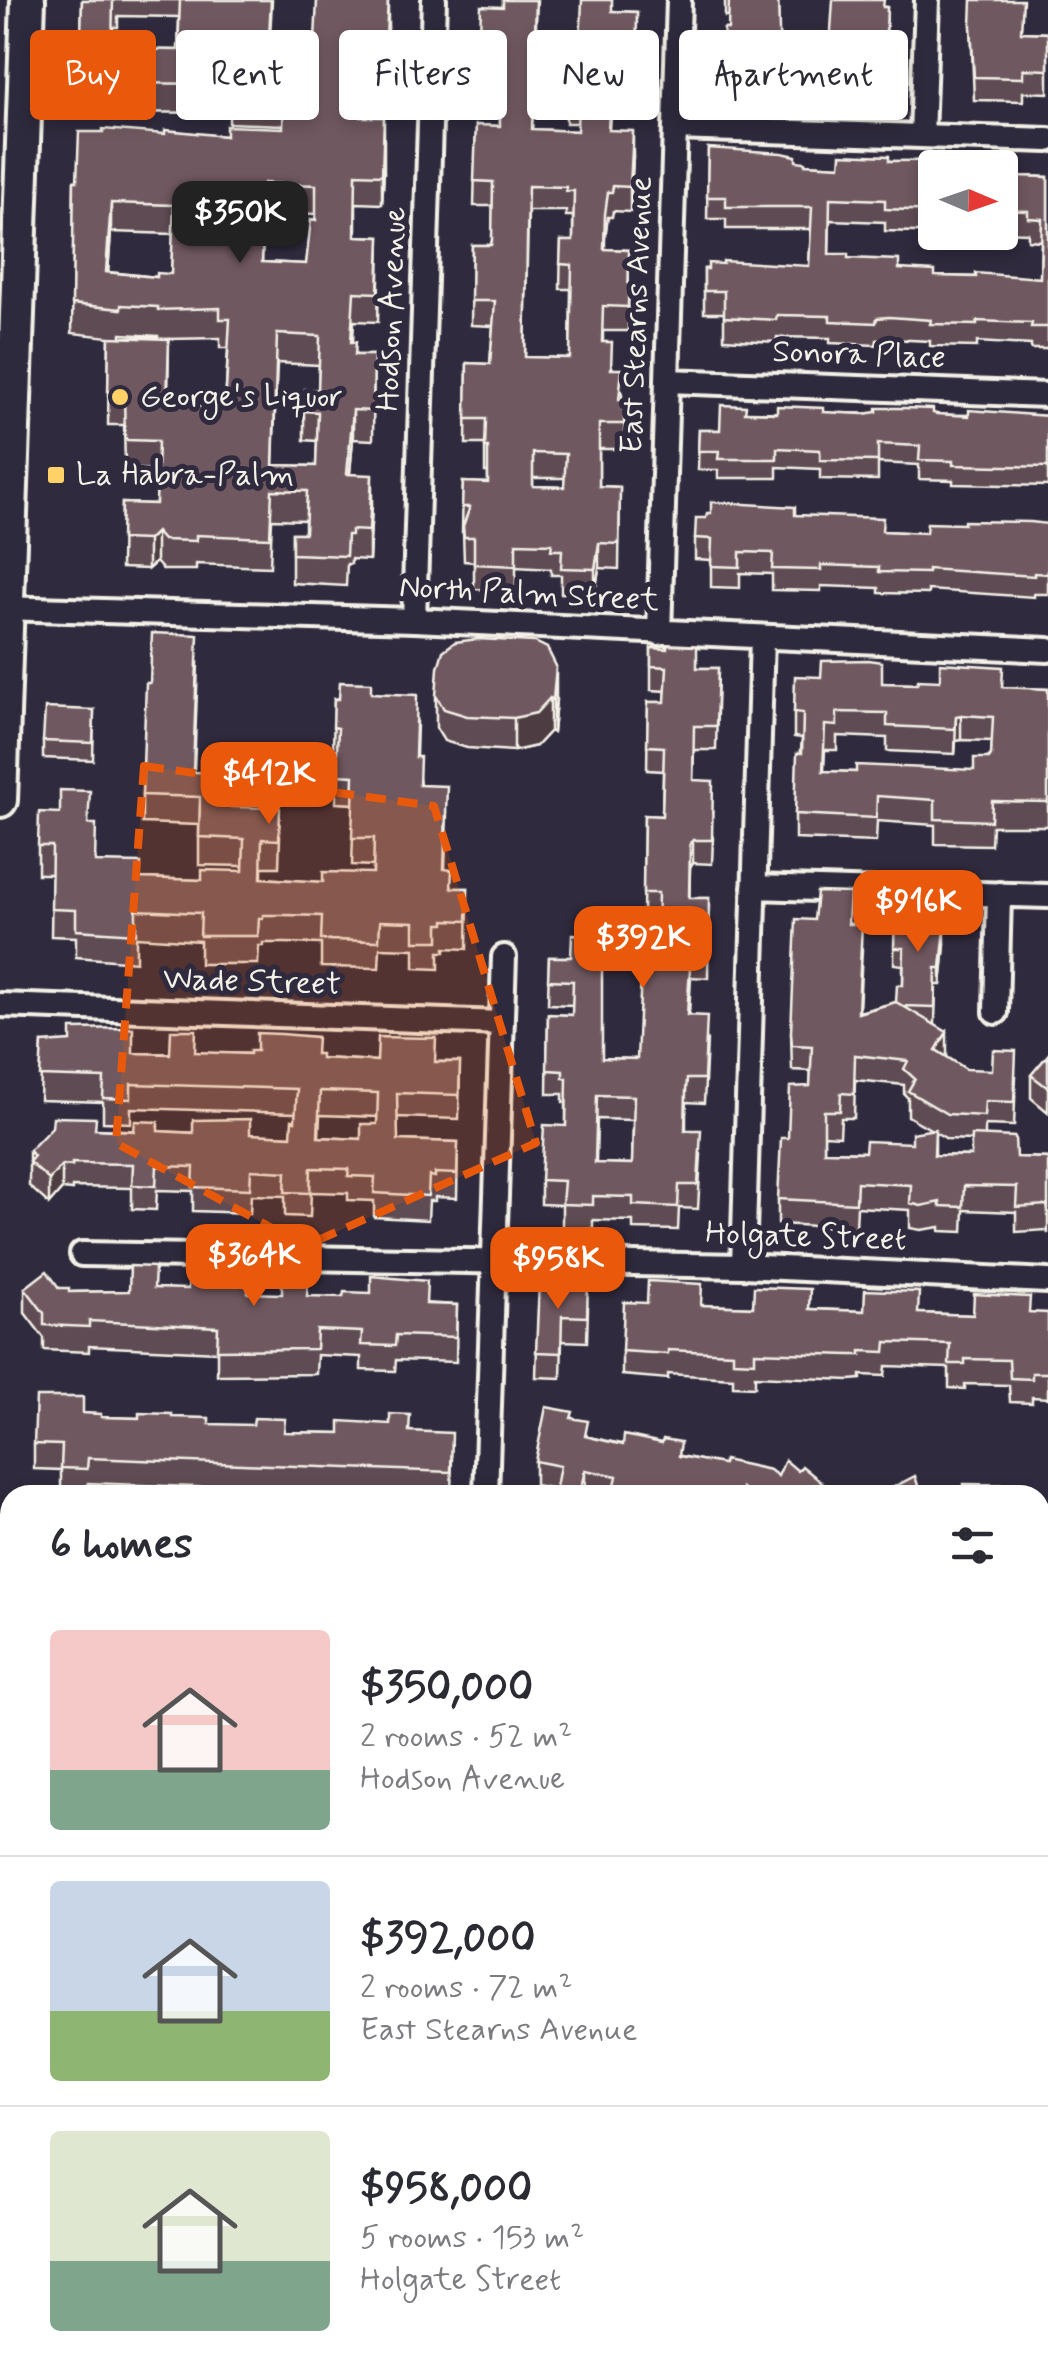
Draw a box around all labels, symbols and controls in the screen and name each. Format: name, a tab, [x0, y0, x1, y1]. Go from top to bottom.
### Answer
chip: Buy	[30, 30, 156, 120]
chip: Rent	[176, 30, 319, 120]
chip: Filters	[339, 30, 507, 120]
chip: New	[527, 30, 659, 120]
chip: Apartment	[679, 30, 908, 120]
north arrow	[918, 150, 1018, 250]
map controls	[918, 150, 1018, 250]
street label: East Stearns Avenue	[611, 176, 663, 454]
pin: $350K	[170, 181, 310, 266]
text: $350K	[194, 192, 286, 234]
street label: Hodson Avenue	[367, 206, 417, 412]
street label: Sonora Place	[771, 331, 947, 379]
place label: George's Liquor	[140, 376, 343, 420]
marker: George's Liquor	[109, 386, 131, 408]
place label: La Habra-Palm	[76, 454, 294, 496]
marker: La Habra-Palm	[45, 464, 67, 486]
street label: North Palm Street	[398, 566, 660, 622]
pin: $412K	[199, 742, 339, 827]
text: $412K	[223, 753, 315, 795]
pin: $916K	[848, 870, 988, 955]
text: $916K	[875, 881, 961, 923]
pin: $392K	[573, 906, 713, 991]
text: $392K	[596, 917, 690, 959]
street label: Wade Street	[162, 958, 342, 1006]
street label: Holgate Street	[705, 1213, 907, 1263]
pin: $364K	[184, 1224, 324, 1309]
pin: $958K	[488, 1227, 628, 1312]
text: $364K	[208, 1235, 300, 1277]
text: $958K	[512, 1238, 604, 1280]
text: 6 homes	[50, 1518, 193, 1573]
icon: filters	[945, 1518, 1000, 1573]
text: $350,000	[360, 1661, 533, 1716]
icon: home	[130, 1670, 250, 1790]
text: 2 rooms · 52 m²	[360, 1716, 572, 1758]
text: Hodson Avenue	[360, 1758, 565, 1800]
text: $392,000	[360, 1912, 536, 1967]
icon: home	[130, 1921, 250, 2041]
text: 2 rooms · 72 m²	[360, 1967, 573, 2009]
text: East Stearns Avenue	[360, 2009, 638, 2051]
text: $958,000	[360, 2162, 532, 2217]
icon: home	[130, 2171, 250, 2291]
text: 5 rooms · 153 m²	[360, 2217, 584, 2259]
text: Holgate Street	[360, 2259, 561, 2301]

